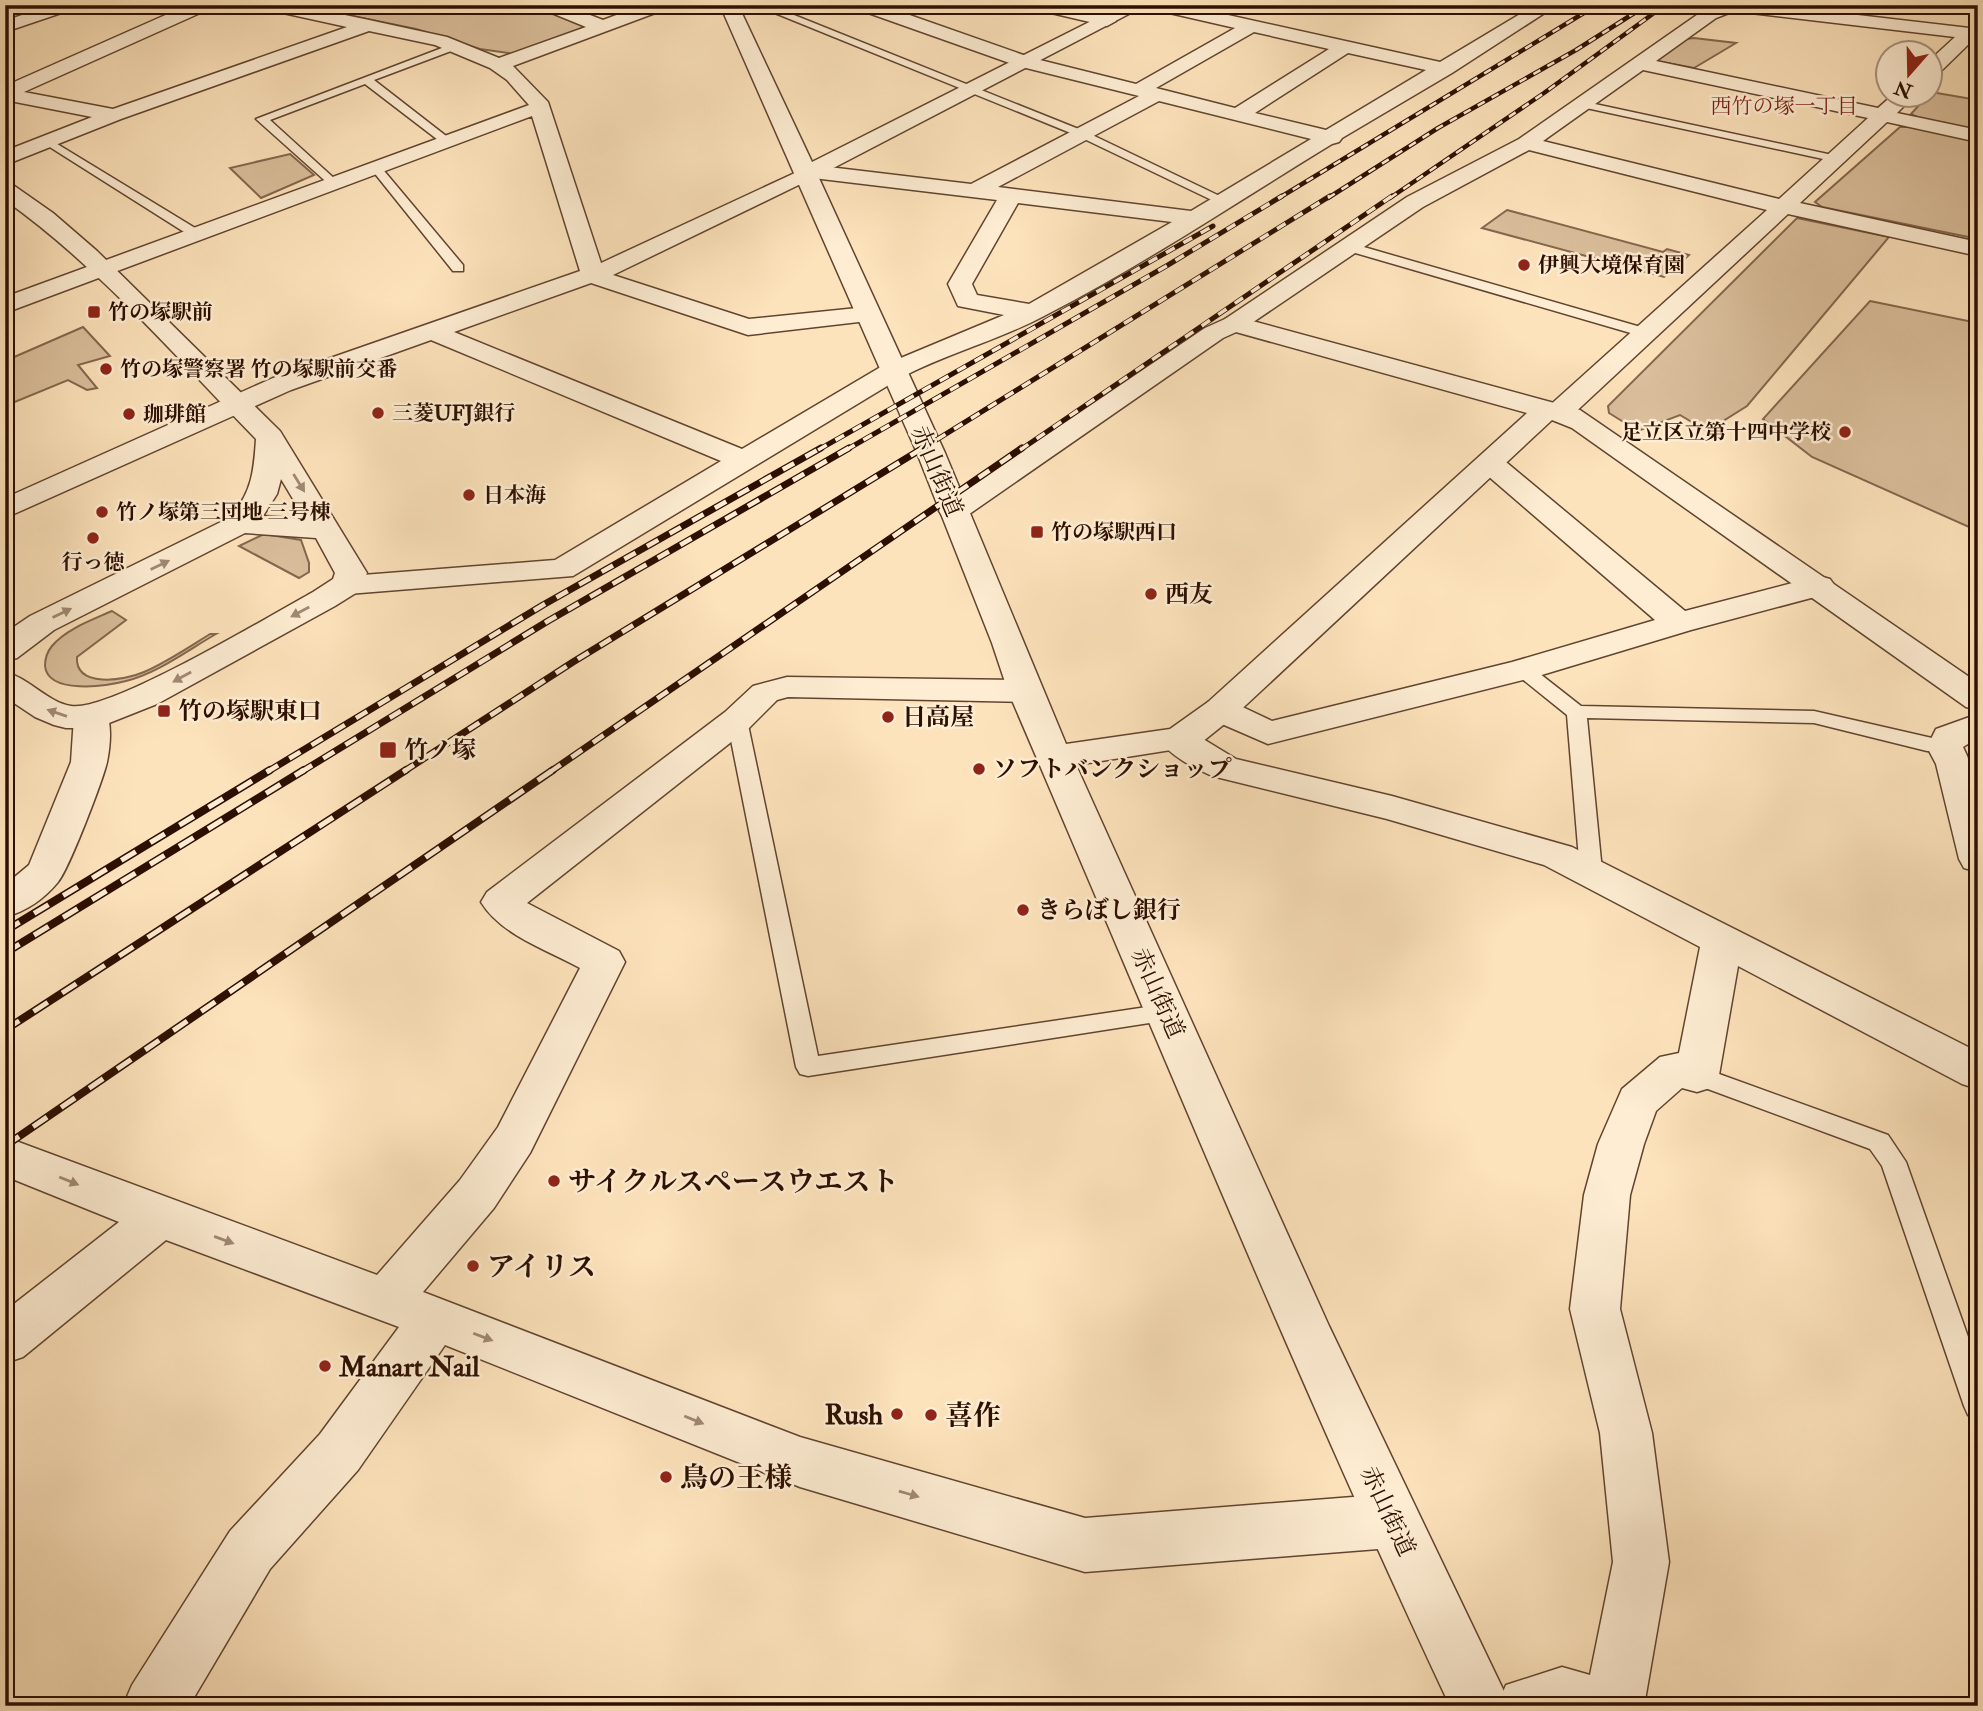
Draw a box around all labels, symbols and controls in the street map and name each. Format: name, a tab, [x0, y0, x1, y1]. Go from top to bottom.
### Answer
north arrow	[1874, 38, 1944, 108]
text: N	[1891, 75, 1917, 104]
district label: 西竹の塚一丁目	[1711, 93, 1858, 120]
place label: 伊興大境保育園	[1538, 252, 1685, 279]
marker: 伊興大境保育園	[1516, 257, 1532, 273]
place label: 竹の塚駅前	[108, 299, 213, 326]
marker: 竹の塚駅前	[86, 304, 102, 320]
place label: 竹の塚警察署 竹の塚駅前交番	[120, 356, 397, 383]
marker: 竹の塚警察署 竹の塚駅前交番	[98, 361, 114, 377]
place label: 三菱UFJ銀行	[392, 400, 515, 427]
place label: 珈琲館	[143, 401, 206, 428]
marker: 三菱UFJ銀行	[370, 405, 386, 421]
marker: 珈琲館	[121, 406, 137, 422]
place label: 足立区立第十四中学校	[1621, 419, 1831, 446]
street label: 赤山街道	[904, 421, 970, 521]
marker: 足立区立第十四中学校	[1837, 424, 1853, 440]
one-way arrow	[292, 473, 305, 492]
place label: 日本海	[483, 482, 546, 509]
marker: 日本海	[461, 487, 477, 503]
place label: 竹ノ塚第三団地 三号棟	[116, 499, 330, 526]
marker: 竹ノ塚第三団地 三号棟	[94, 504, 110, 520]
place label: 竹の塚駅西口	[1051, 519, 1177, 546]
marker: 竹の塚駅西口	[1029, 524, 1045, 540]
marker: 行っ徳	[85, 530, 101, 546]
place label: 行っ徳	[62, 549, 125, 576]
one-way arrow	[150, 560, 170, 571]
place label: 西友	[1165, 579, 1213, 610]
marker: 西友	[1143, 586, 1159, 602]
one-way arrow	[291, 606, 310, 618]
one-way arrow	[52, 607, 72, 619]
one-way arrow	[172, 671, 192, 683]
place label: 竹の塚駅東口	[178, 696, 322, 727]
place label: 日高屋	[902, 702, 974, 733]
marker: 竹の塚駅東口	[156, 703, 172, 719]
one-way arrow	[47, 707, 68, 718]
marker: 日高屋	[880, 709, 896, 725]
place label: 竹ノ塚	[404, 735, 476, 766]
marker: 竹ノ塚	[378, 740, 398, 760]
place label: ソフトバンクショップ	[993, 754, 1233, 785]
marker: ソフトバンクショップ	[971, 761, 987, 777]
place label: きらぼし銀行	[1037, 895, 1181, 926]
marker: きらぼし銀行	[1015, 902, 1031, 918]
street label: 赤山街道	[1124, 943, 1191, 1043]
place label: サイクルスペースウエスト	[568, 1165, 898, 1200]
marker: サイクルスペースウエスト	[546, 1173, 562, 1189]
one-way arrow	[58, 1175, 79, 1186]
one-way arrow	[213, 1235, 234, 1246]
place label: アイリス	[487, 1250, 596, 1285]
marker: アイリス	[465, 1258, 481, 1274]
one-way arrow	[472, 1331, 493, 1342]
place label: Manart Nail	[338, 1350, 480, 1385]
marker: Manart Nail	[317, 1358, 333, 1374]
place label: Rush	[825, 1398, 883, 1433]
place label: 喜作	[945, 1399, 1001, 1434]
marker: Rush	[889, 1406, 905, 1422]
marker: 喜作	[923, 1407, 939, 1423]
one-way arrow	[684, 1415, 705, 1426]
place label: 鳥の王様	[680, 1461, 792, 1496]
street label: 赤山街道	[1353, 1461, 1422, 1561]
marker: 鳥の王様	[658, 1469, 674, 1485]
one-way arrow	[899, 1489, 921, 1500]

